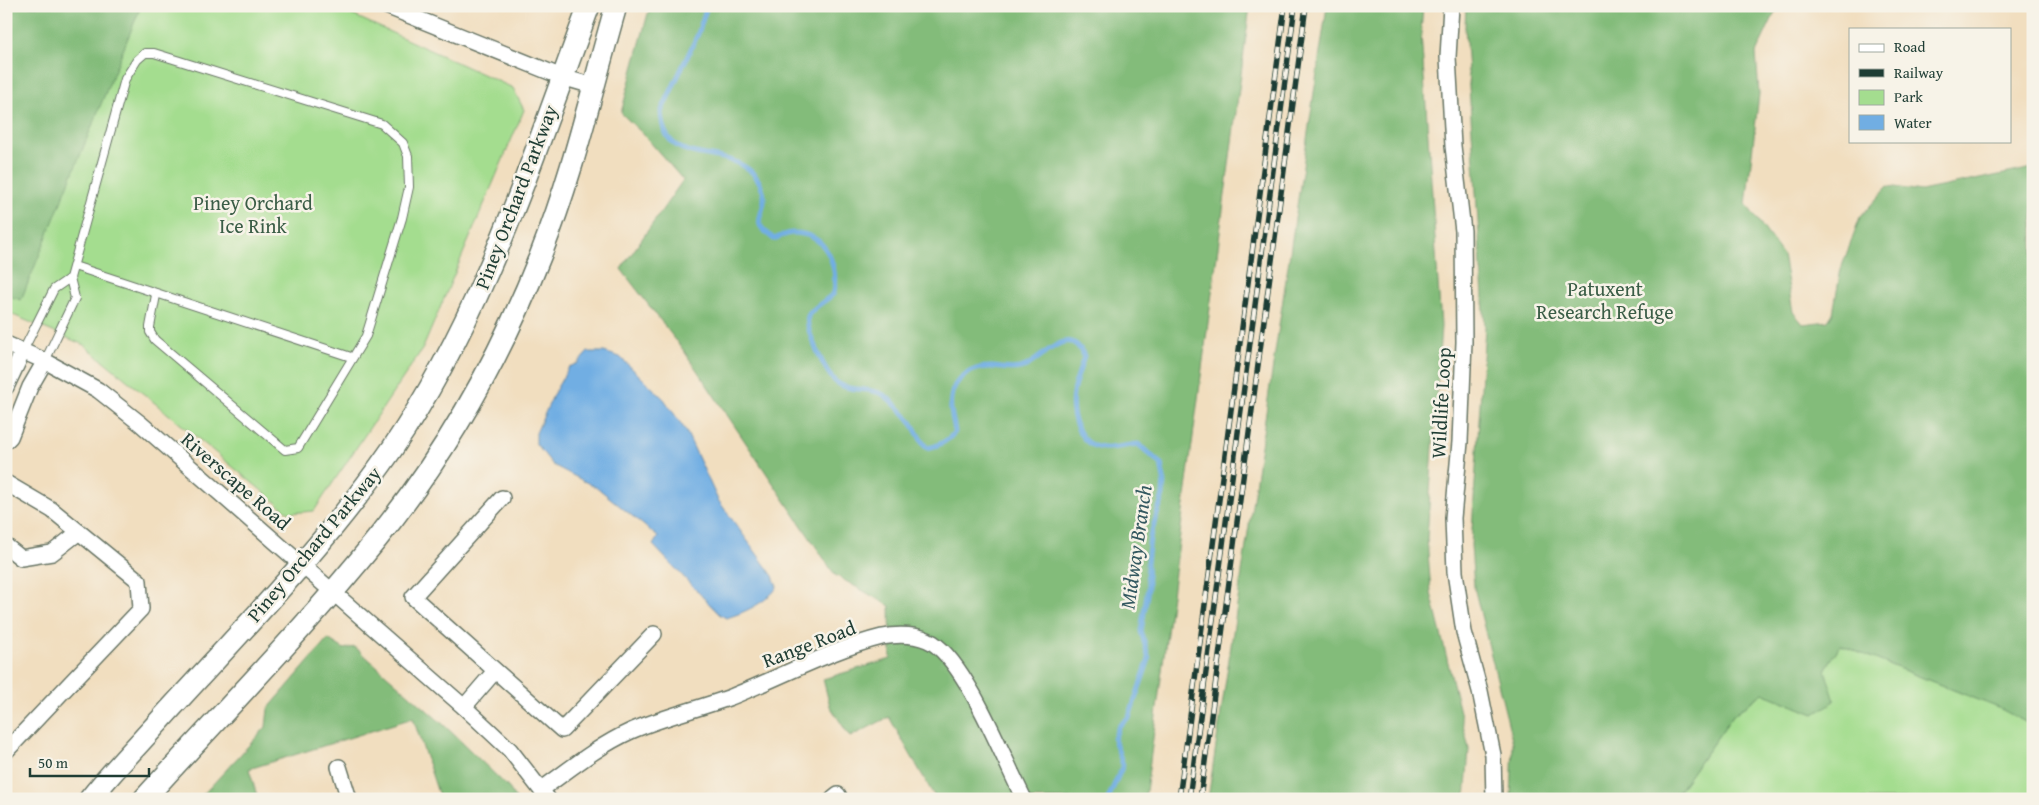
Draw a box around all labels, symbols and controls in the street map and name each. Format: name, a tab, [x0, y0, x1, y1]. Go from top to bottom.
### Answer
legend	[1849, 28, 2012, 142]
text: Road	[1894, 36, 1925, 57]
text: Railway	[1894, 62, 1944, 83]
text: Park	[1894, 86, 1923, 107]
street label: Piney Orchard Parkway	[467, 100, 564, 293]
text: Water	[1894, 112, 1932, 133]
park label: Piney Orchard Ice Rink	[193, 188, 313, 240]
park label: Patuxent Research Refuge	[1536, 274, 1674, 326]
street label: Wildlife Loop	[1423, 346, 1458, 459]
street label: Riverscape Road	[175, 425, 298, 537]
street label: Piney Orchard Parkway	[240, 459, 388, 628]
water label: Midway Branch	[1111, 482, 1160, 611]
street label: Range Road	[758, 612, 860, 675]
scale bar	[30, 745, 149, 777]
text: 50 m	[38, 752, 69, 773]

